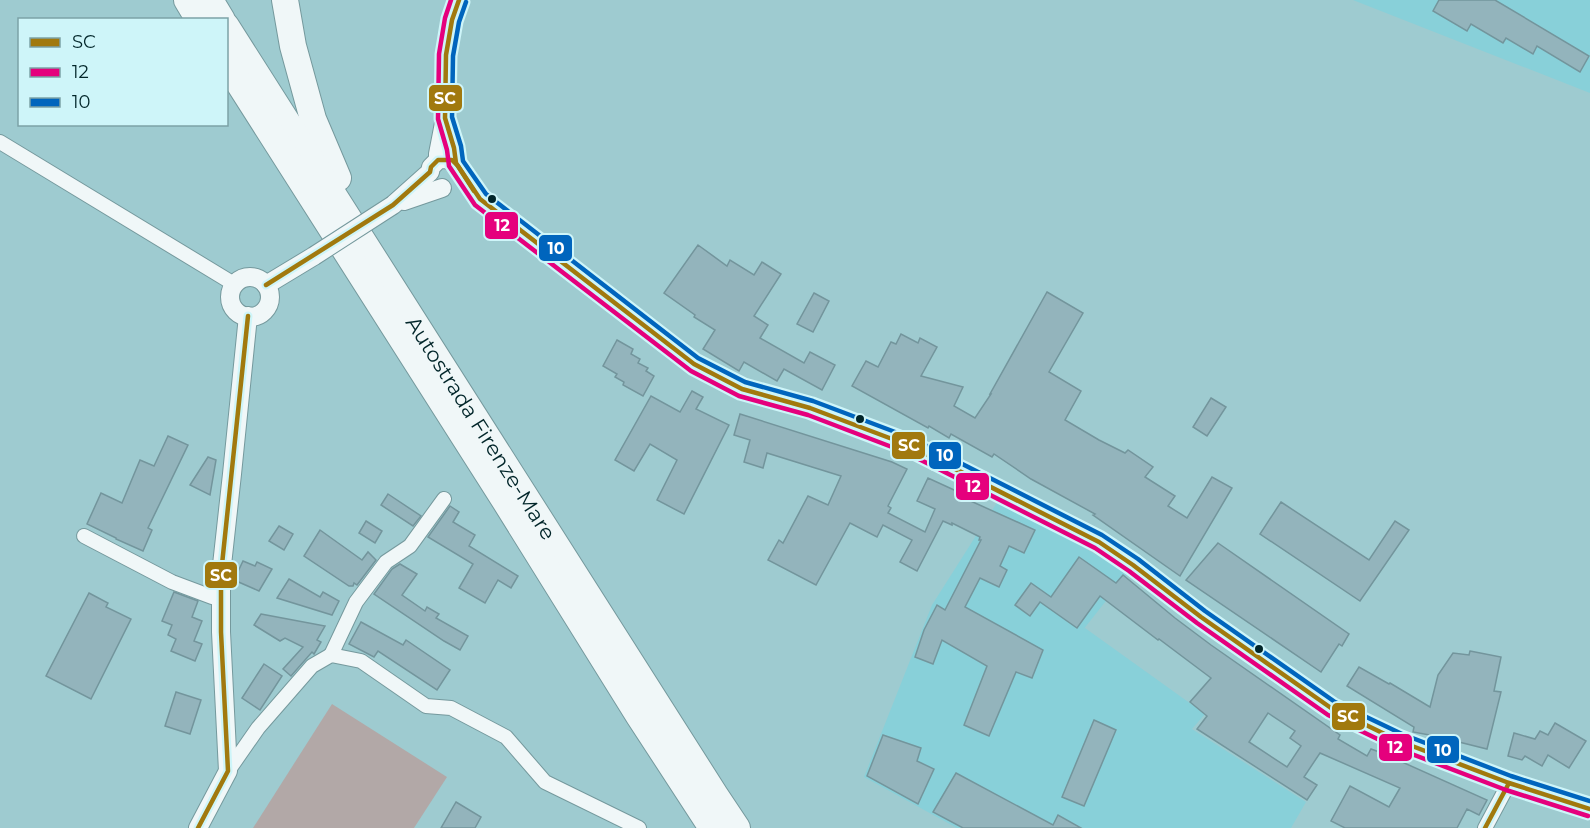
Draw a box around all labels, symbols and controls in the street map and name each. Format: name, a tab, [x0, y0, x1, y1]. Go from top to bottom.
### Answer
legend	[18, 18, 228, 126]
text: SC	[72, 31, 96, 53]
text: 12	[72, 61, 89, 83]
line badge: SC	[428, 84, 463, 112]
text: SC	[434, 89, 456, 108]
text: 10	[72, 91, 90, 113]
unlabelled marker	[486, 193, 498, 205]
line badge: 12	[484, 211, 519, 240]
text: 12	[494, 216, 510, 235]
line badge: 10	[538, 234, 573, 262]
text: 10	[547, 239, 565, 258]
street label: Autostrada Firenze-Mare	[401, 311, 562, 544]
unlabelled marker	[854, 413, 866, 425]
line badge: SC	[891, 431, 926, 460]
text: SC	[898, 436, 920, 455]
line badge: 10	[928, 441, 962, 470]
text: 10	[936, 446, 954, 465]
line badge: 12	[955, 472, 990, 501]
text: 12	[965, 477, 981, 496]
line badge: SC	[204, 561, 238, 589]
text: SC	[210, 566, 232, 585]
unlabelled marker	[1253, 643, 1265, 655]
line badge: SC	[1331, 702, 1366, 731]
text: SC	[1337, 707, 1359, 726]
line badge: 12	[1378, 733, 1413, 762]
line badge: 10	[1426, 735, 1460, 764]
text: 12	[1387, 738, 1403, 757]
text: 10	[1434, 741, 1452, 760]

